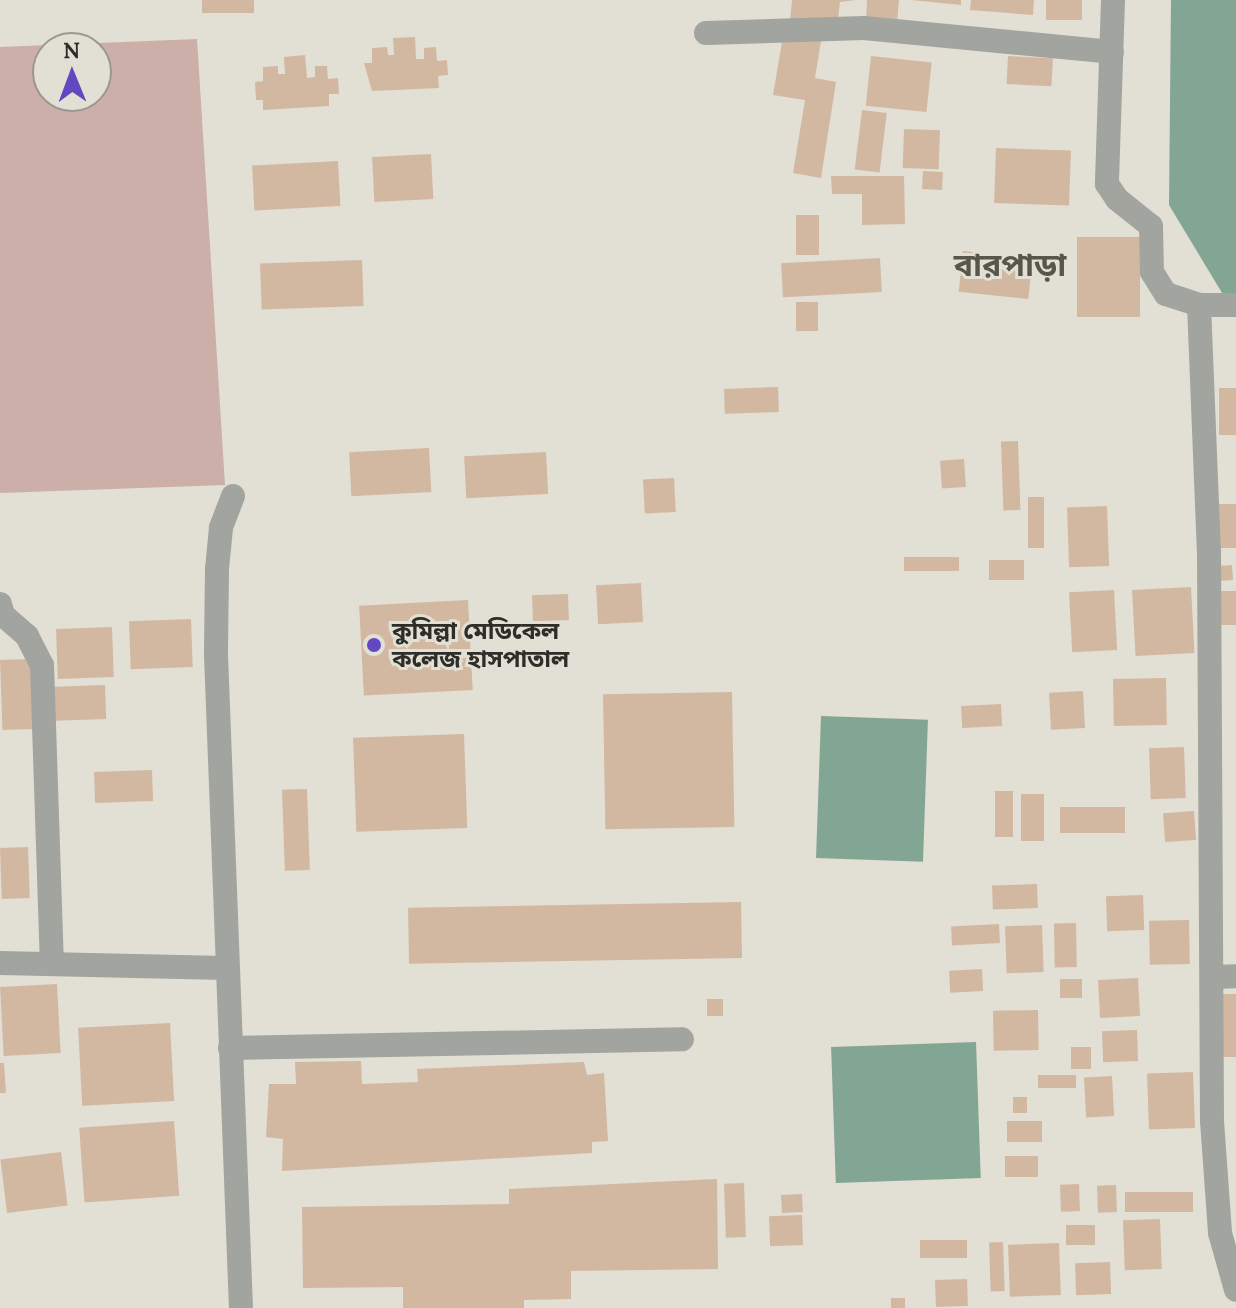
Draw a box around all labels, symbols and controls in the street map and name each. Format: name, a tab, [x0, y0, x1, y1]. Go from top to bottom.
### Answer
north arrow	[32, 32, 112, 112]
text: N	[63, 36, 80, 64]
district label: বারপাড়া	[954, 246, 1066, 284]
place label: কুমিল্লা মেডিকেল কলেজ হাসপাতাল	[392, 617, 569, 673]
marker: কুমিল্লা মেডিকেল কলেজ হাসপাতাল	[363, 634, 385, 656]

